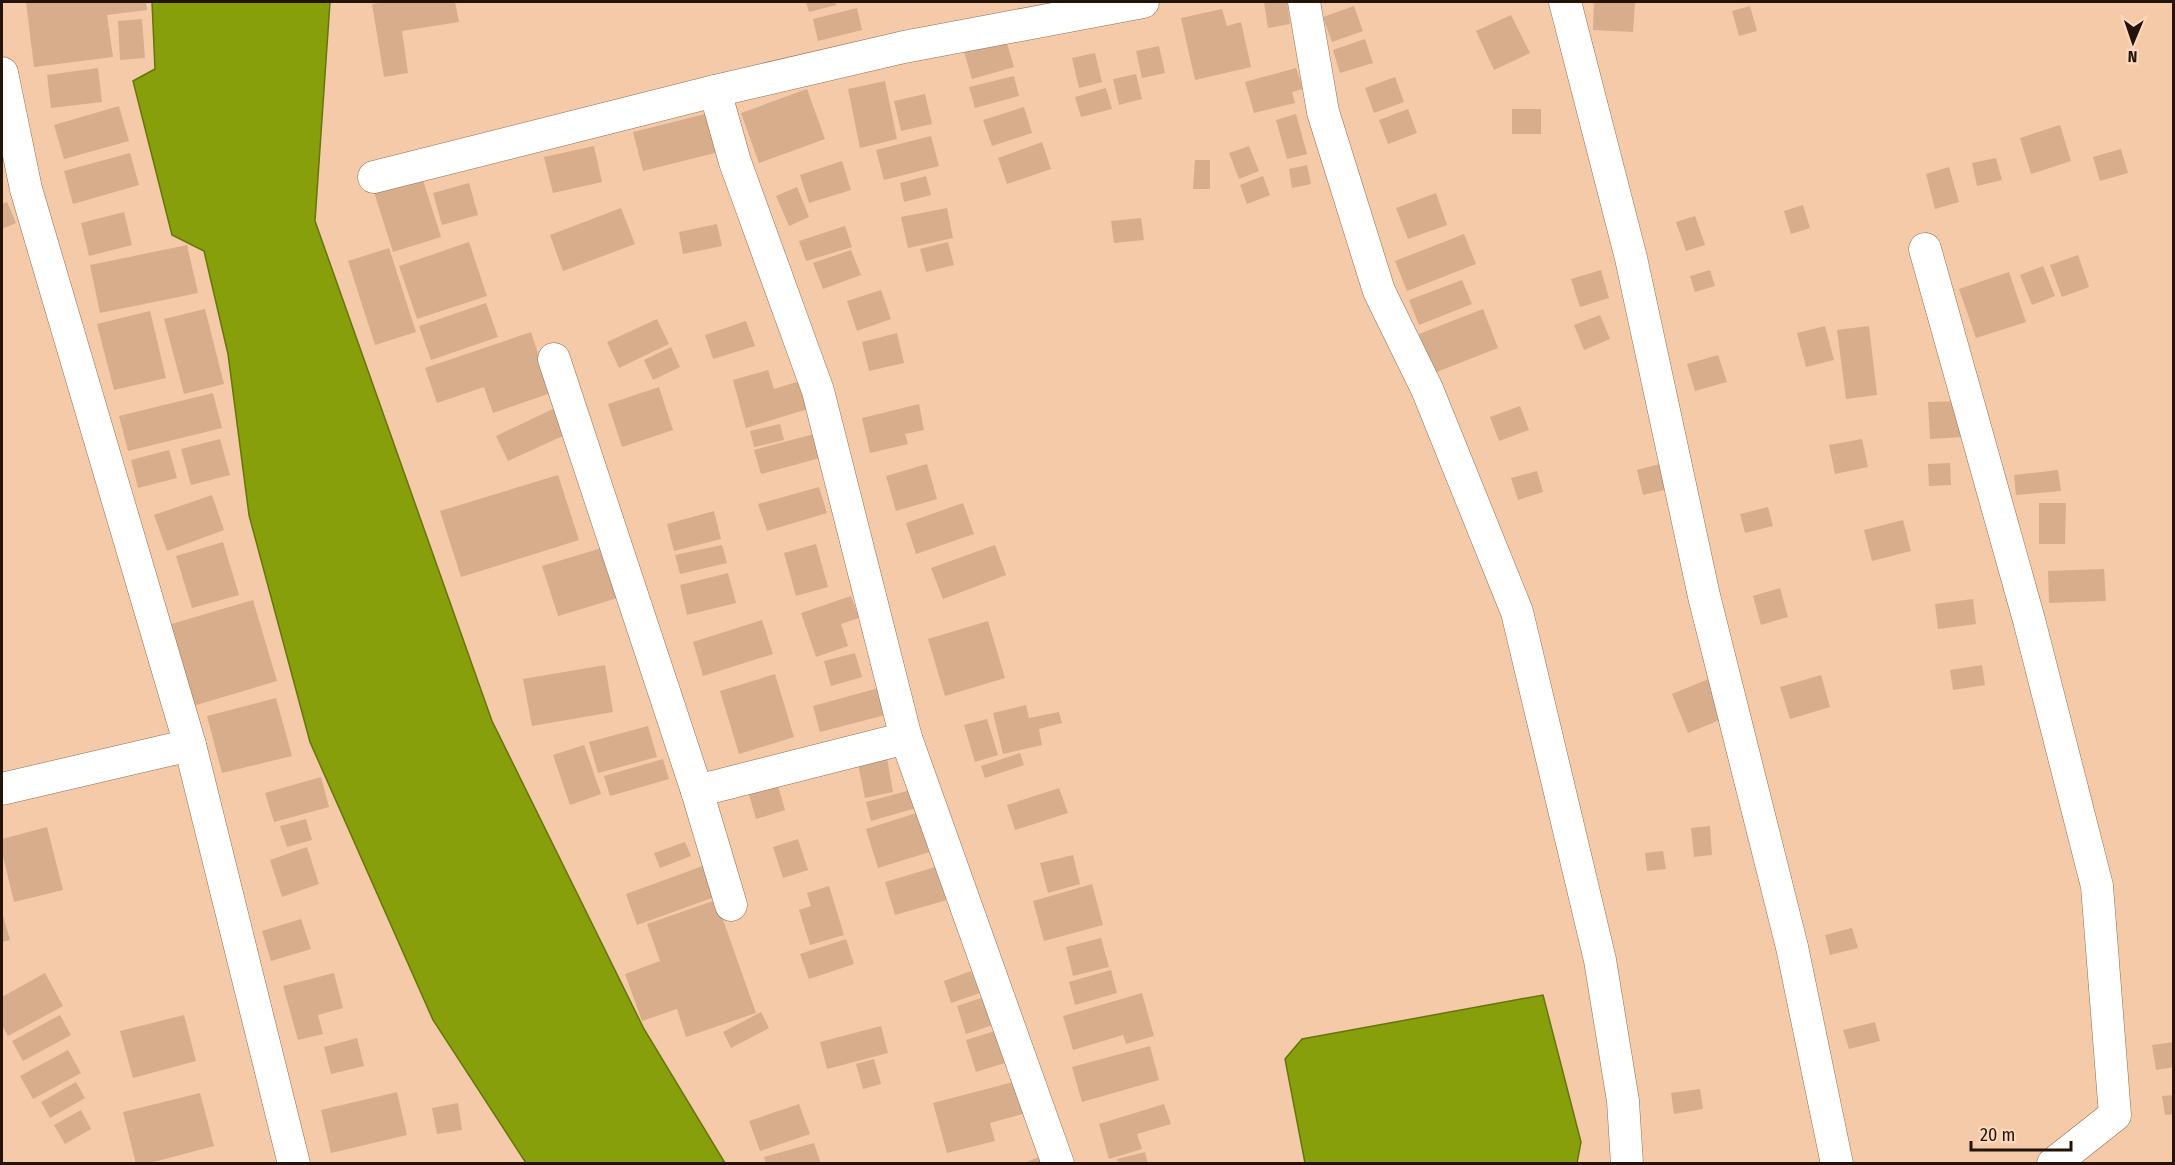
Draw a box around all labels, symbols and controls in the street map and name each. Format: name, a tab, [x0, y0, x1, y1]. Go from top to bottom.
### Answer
north arrow	[2103, 12, 2163, 72]
text: N	[2127, 47, 2138, 66]
scale bar	[1971, 1114, 2072, 1152]
text: 20 m	[1980, 1124, 2015, 1146]

